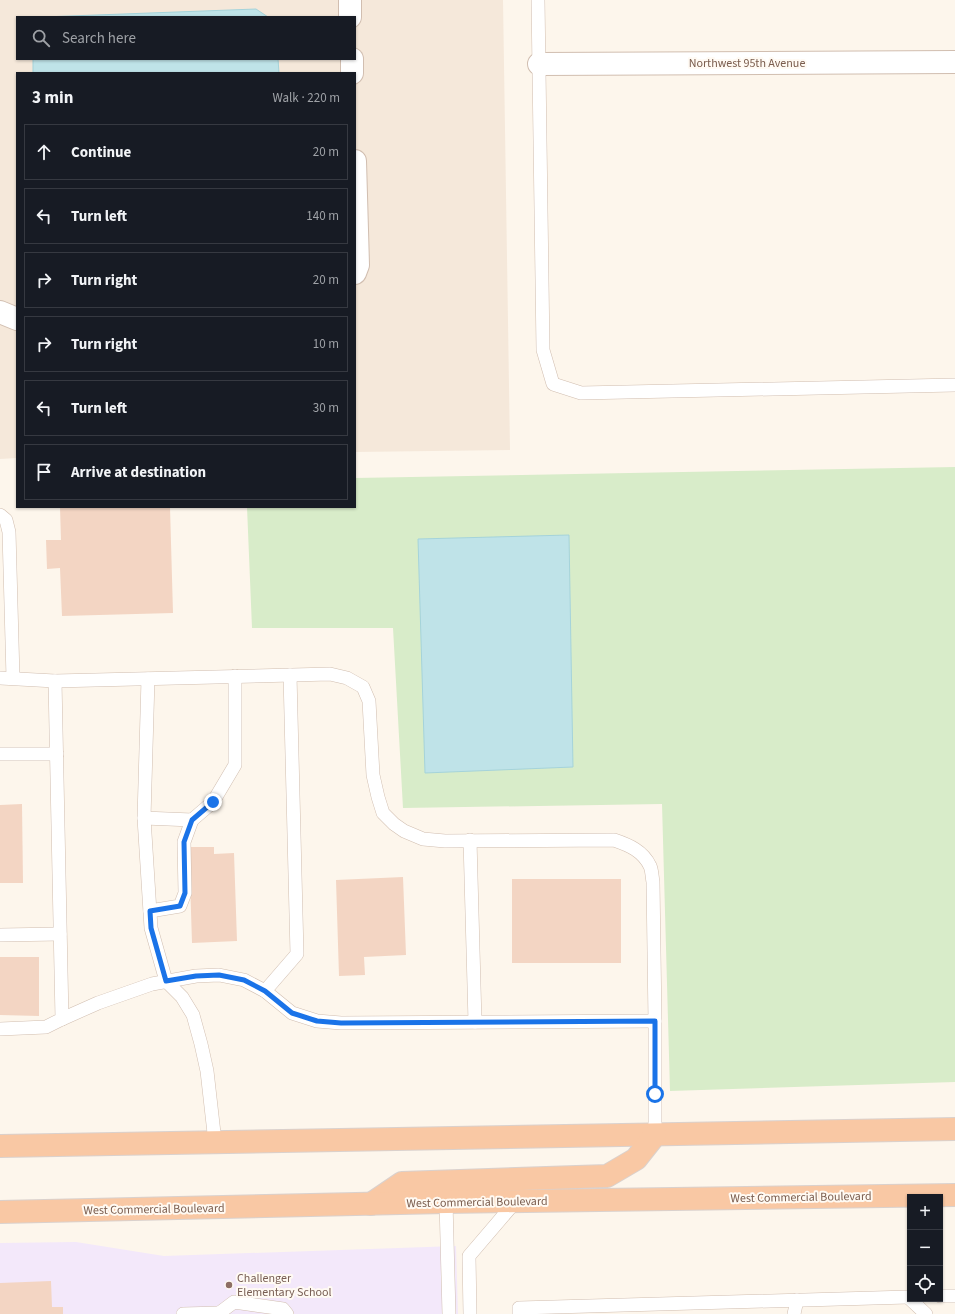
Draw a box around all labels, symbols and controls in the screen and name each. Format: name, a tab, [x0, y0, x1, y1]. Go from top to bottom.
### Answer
search box	[16, 16, 356, 60]
icon: search	[30, 27, 52, 49]
text: Search here	[62, 28, 136, 49]
street label: Northwest 95th Avenue	[689, 55, 805, 72]
text: 3 min	[32, 86, 73, 110]
text: Walk · 220 m	[272, 89, 340, 107]
icon: ahead	[33, 141, 55, 163]
text: Continue	[71, 142, 131, 163]
text: 20 m	[313, 143, 339, 161]
icon: left	[33, 205, 55, 227]
text: Turn left	[71, 206, 127, 227]
text: 140 m	[306, 207, 339, 225]
icon: right	[33, 269, 55, 291]
text: Turn right	[71, 270, 137, 291]
text: 20 m	[313, 271, 339, 289]
icon: right	[33, 333, 55, 355]
text: Turn right	[71, 334, 137, 355]
text: 10 m	[313, 335, 339, 353]
icon: left	[33, 397, 55, 419]
text: Turn left	[71, 398, 127, 419]
text: 30 m	[313, 399, 339, 417]
icon: arrive	[33, 461, 55, 483]
text: Arrive at destination	[71, 462, 206, 483]
route end	[204, 793, 222, 811]
route start	[646, 1085, 664, 1103]
street label: West Commercial Boulevard	[730, 1188, 872, 1207]
street label: West Commercial Boulevard	[406, 1193, 548, 1212]
map controls	[907, 1194, 943, 1302]
button: +	[907, 1194, 943, 1230]
street label: West Commercial Boulevard	[83, 1200, 225, 1219]
button: −	[907, 1230, 943, 1266]
button: locate	[907, 1266, 943, 1302]
place label: Challenger Elementary School	[237, 1270, 332, 1301]
marker: Challenger Elementary School	[224, 1280, 234, 1290]

